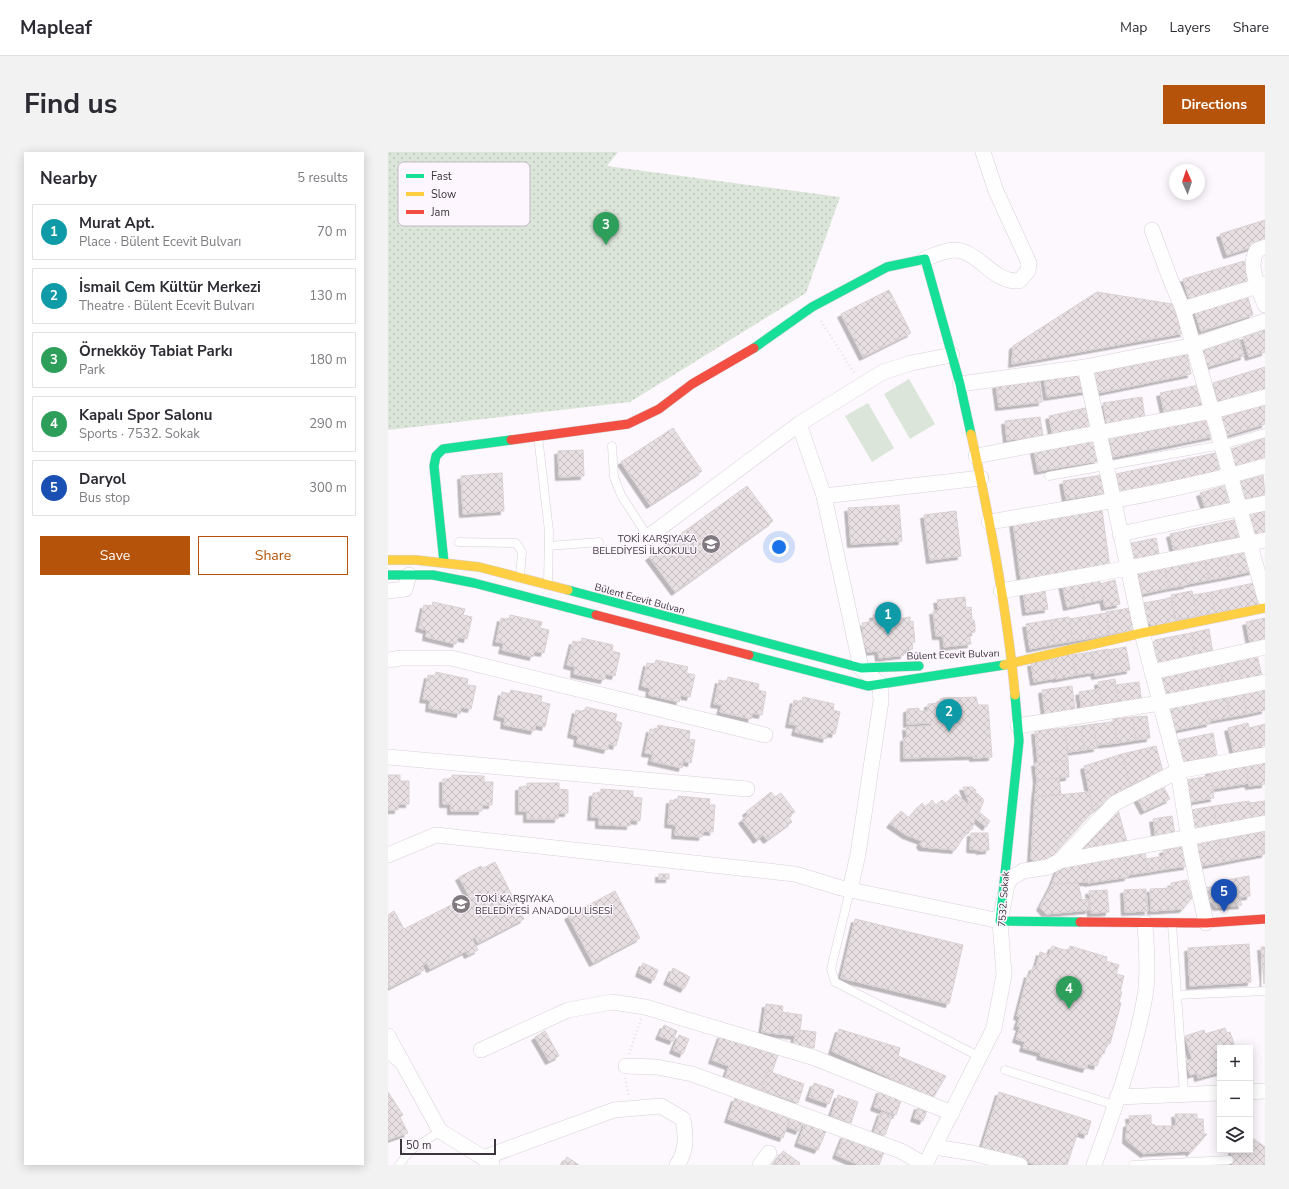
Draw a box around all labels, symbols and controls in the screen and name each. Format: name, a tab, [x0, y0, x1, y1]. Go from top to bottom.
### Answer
text: Mapleaf	[20, 15, 92, 41]
text: Map	[1120, 18, 1147, 37]
text: Layers	[1169, 18, 1211, 37]
text: Share	[1233, 18, 1269, 37]
text: Find us	[24, 85, 118, 123]
button: Directions	[1163, 85, 1265, 124]
legend	[398, 162, 530, 226]
north arrow	[1169, 164, 1205, 200]
text: Nearby	[40, 167, 97, 190]
text: 5 results	[297, 169, 348, 187]
text: Fast	[431, 169, 452, 184]
text: Slow	[431, 187, 456, 202]
text: Jam	[430, 205, 450, 220]
pin: 3	[593, 212, 619, 245]
text: Murat Apt.	[79, 213, 154, 233]
text: 1	[50, 223, 58, 241]
text: 70 m	[317, 223, 347, 241]
text: Place · Bülent Ecevit Bulvarı	[79, 233, 241, 251]
text: İsmail Cem Kültür Merkezi	[79, 277, 261, 297]
text: 2	[50, 287, 58, 305]
text: 130 m	[309, 287, 347, 305]
text: Theatre · Bülent Ecevit Bulvarı	[79, 297, 255, 315]
text: Örnekköy Tabiat Parkı	[79, 341, 233, 361]
text: 3	[50, 351, 58, 369]
text: 180 m	[309, 351, 347, 369]
text: Park	[79, 361, 105, 379]
text: Kapalı Spor Salonu	[79, 405, 213, 425]
text: 4	[50, 415, 58, 433]
text: 290 m	[309, 415, 347, 433]
text: Sports · 7532. Sokak	[79, 425, 200, 443]
text: Daryol	[79, 469, 126, 489]
text: 5	[50, 479, 58, 497]
text: 300 m	[309, 479, 347, 497]
text: Bus stop	[79, 489, 130, 507]
place label: TOKİ KARŞIYAKA BELEDİYESİ İLKOKULU	[593, 532, 698, 558]
school or university icon: TOKİ KARŞIYAKA BELEDİYESİ İLKOKULU	[700, 533, 722, 555]
button: Save	[40, 536, 190, 575]
button: Share	[198, 536, 348, 575]
your location	[769, 537, 789, 557]
street label: Bülent Ecevit Bulvarı	[593, 580, 686, 618]
pin: 1	[875, 602, 901, 635]
street label: Bülent Ecevit Bulvarı	[906, 646, 1000, 664]
pin: 2	[936, 699, 962, 732]
street label: 7532. Sokak	[995, 870, 1013, 927]
pin: 5	[1211, 879, 1237, 912]
place label: TOKİ KARŞIYAKA BELEDİYESİ ANADOLU LİSESİ	[475, 892, 613, 918]
school or university icon: TOKİ KARŞIYAKA BELEDİYESİ ANADOLU LİSESİ	[450, 893, 472, 915]
pin: 4	[1056, 976, 1082, 1009]
map controls	[1217, 1045, 1253, 1153]
button: +	[1217, 1045, 1253, 1081]
button: −	[1217, 1081, 1253, 1117]
button: layers	[1217, 1117, 1253, 1153]
scale bar	[400, 1137, 496, 1156]
text: 50 m	[406, 1138, 431, 1153]

